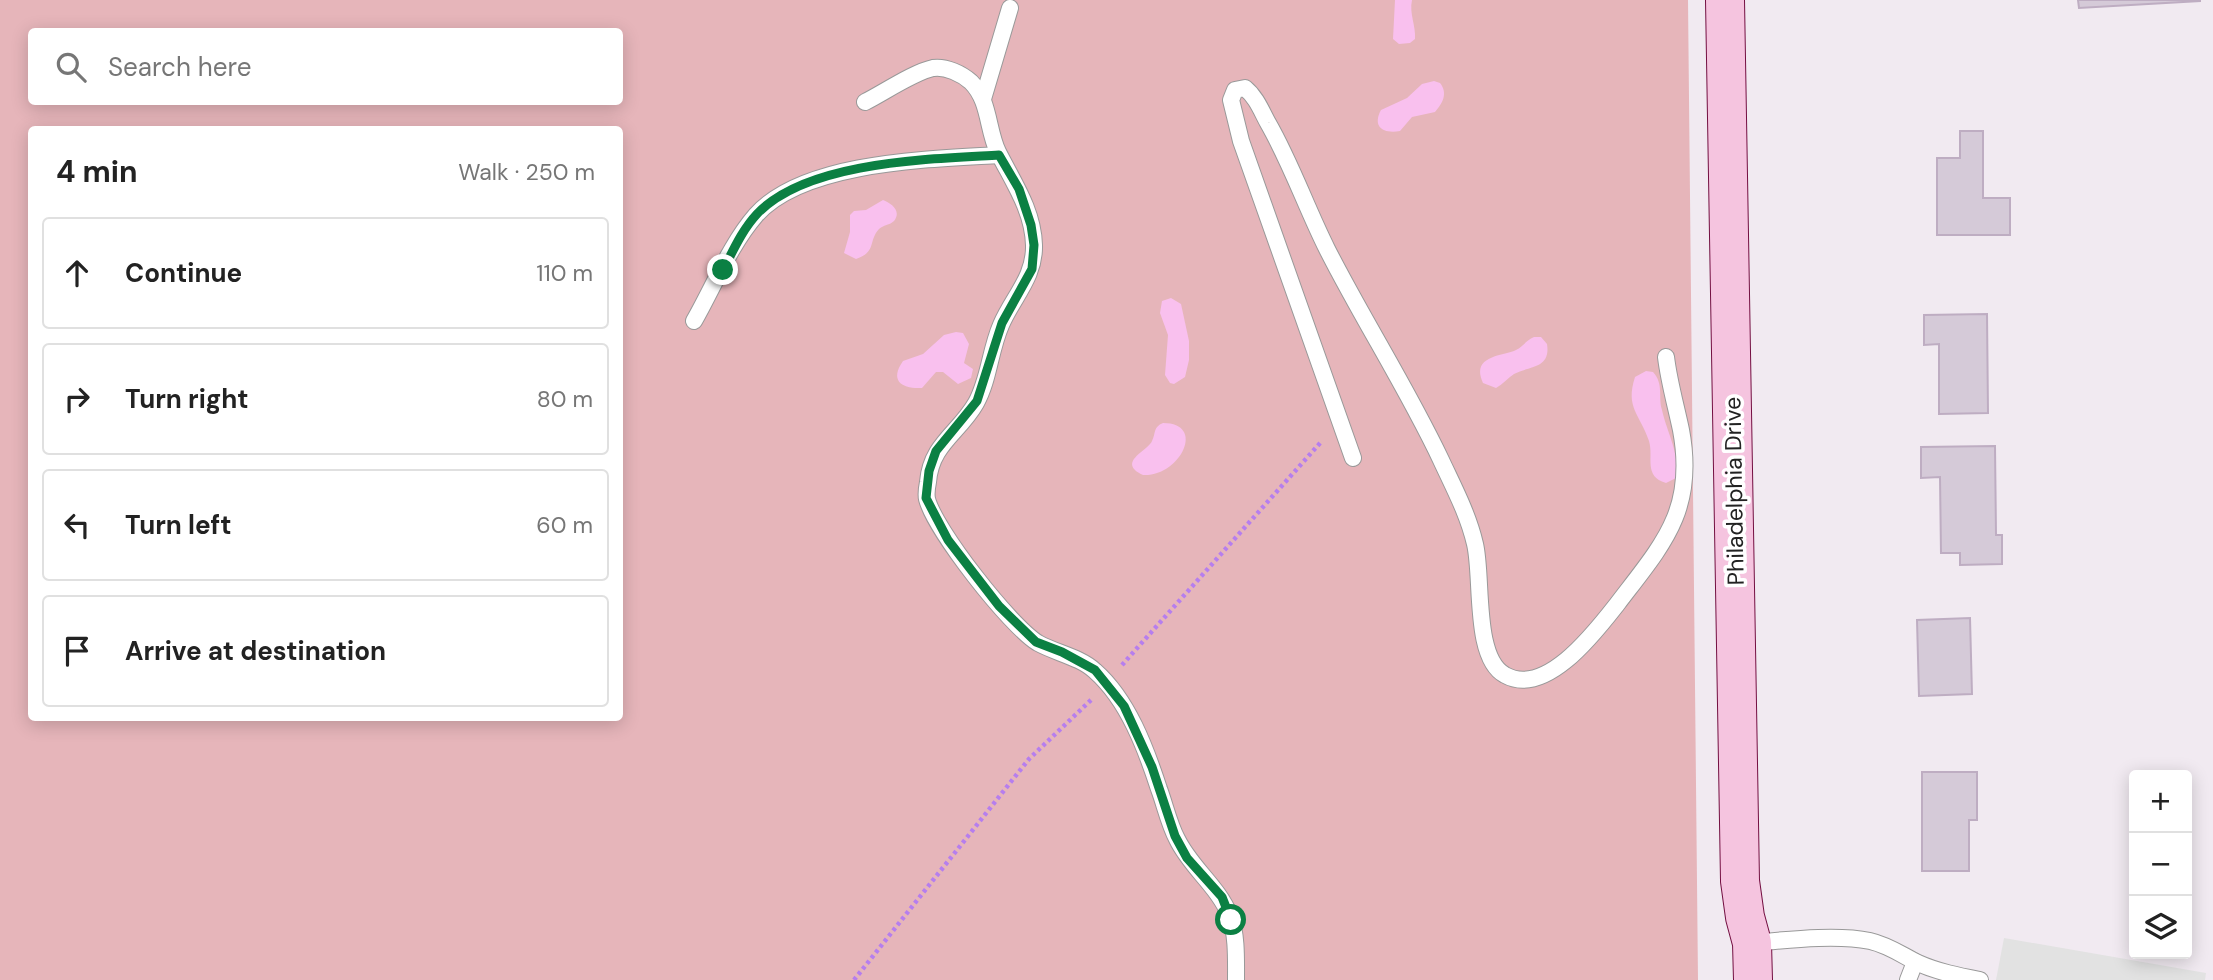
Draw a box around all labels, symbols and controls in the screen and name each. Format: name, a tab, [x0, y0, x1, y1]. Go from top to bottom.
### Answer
search box	[28, 28, 623, 105]
icon: search	[52, 48, 90, 86]
text: Search here	[108, 50, 251, 84]
text: 4 min	[56, 152, 138, 191]
text: Walk · 250 m	[458, 157, 595, 187]
icon: ahead	[58, 254, 96, 292]
route end	[707, 254, 738, 285]
text: Continue	[125, 256, 242, 290]
text: 110 m	[536, 258, 593, 288]
icon: right	[58, 380, 96, 418]
text: Turn right	[125, 382, 249, 416]
text: 80 m	[537, 384, 593, 414]
street label: Philadelphia Drive	[1717, 396, 1751, 586]
icon: left	[58, 506, 96, 544]
text: Turn left	[125, 508, 232, 542]
text: 60 m	[536, 510, 593, 540]
icon: arrive	[58, 632, 96, 670]
text: Arrive at destination	[125, 634, 386, 668]
map controls	[2129, 770, 2192, 959]
button: +	[2129, 770, 2192, 833]
button: −	[2129, 833, 2192, 896]
button: layers	[2129, 896, 2192, 959]
route start	[1215, 904, 1246, 935]

